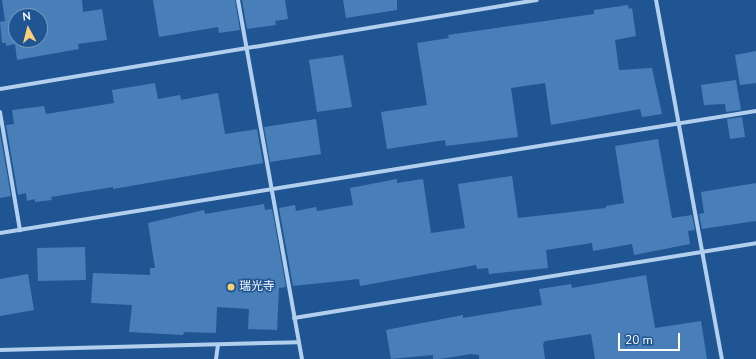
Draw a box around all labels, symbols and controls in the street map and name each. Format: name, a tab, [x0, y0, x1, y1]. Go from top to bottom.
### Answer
north arrow	[8, 8, 48, 48]
text: N	[22, 9, 32, 25]
place label: 瑞光寺	[239, 280, 275, 294]
marker: 瑞光寺	[226, 282, 236, 292]
scale bar	[620, 325, 682, 351]
text: 20 m	[625, 332, 653, 348]

